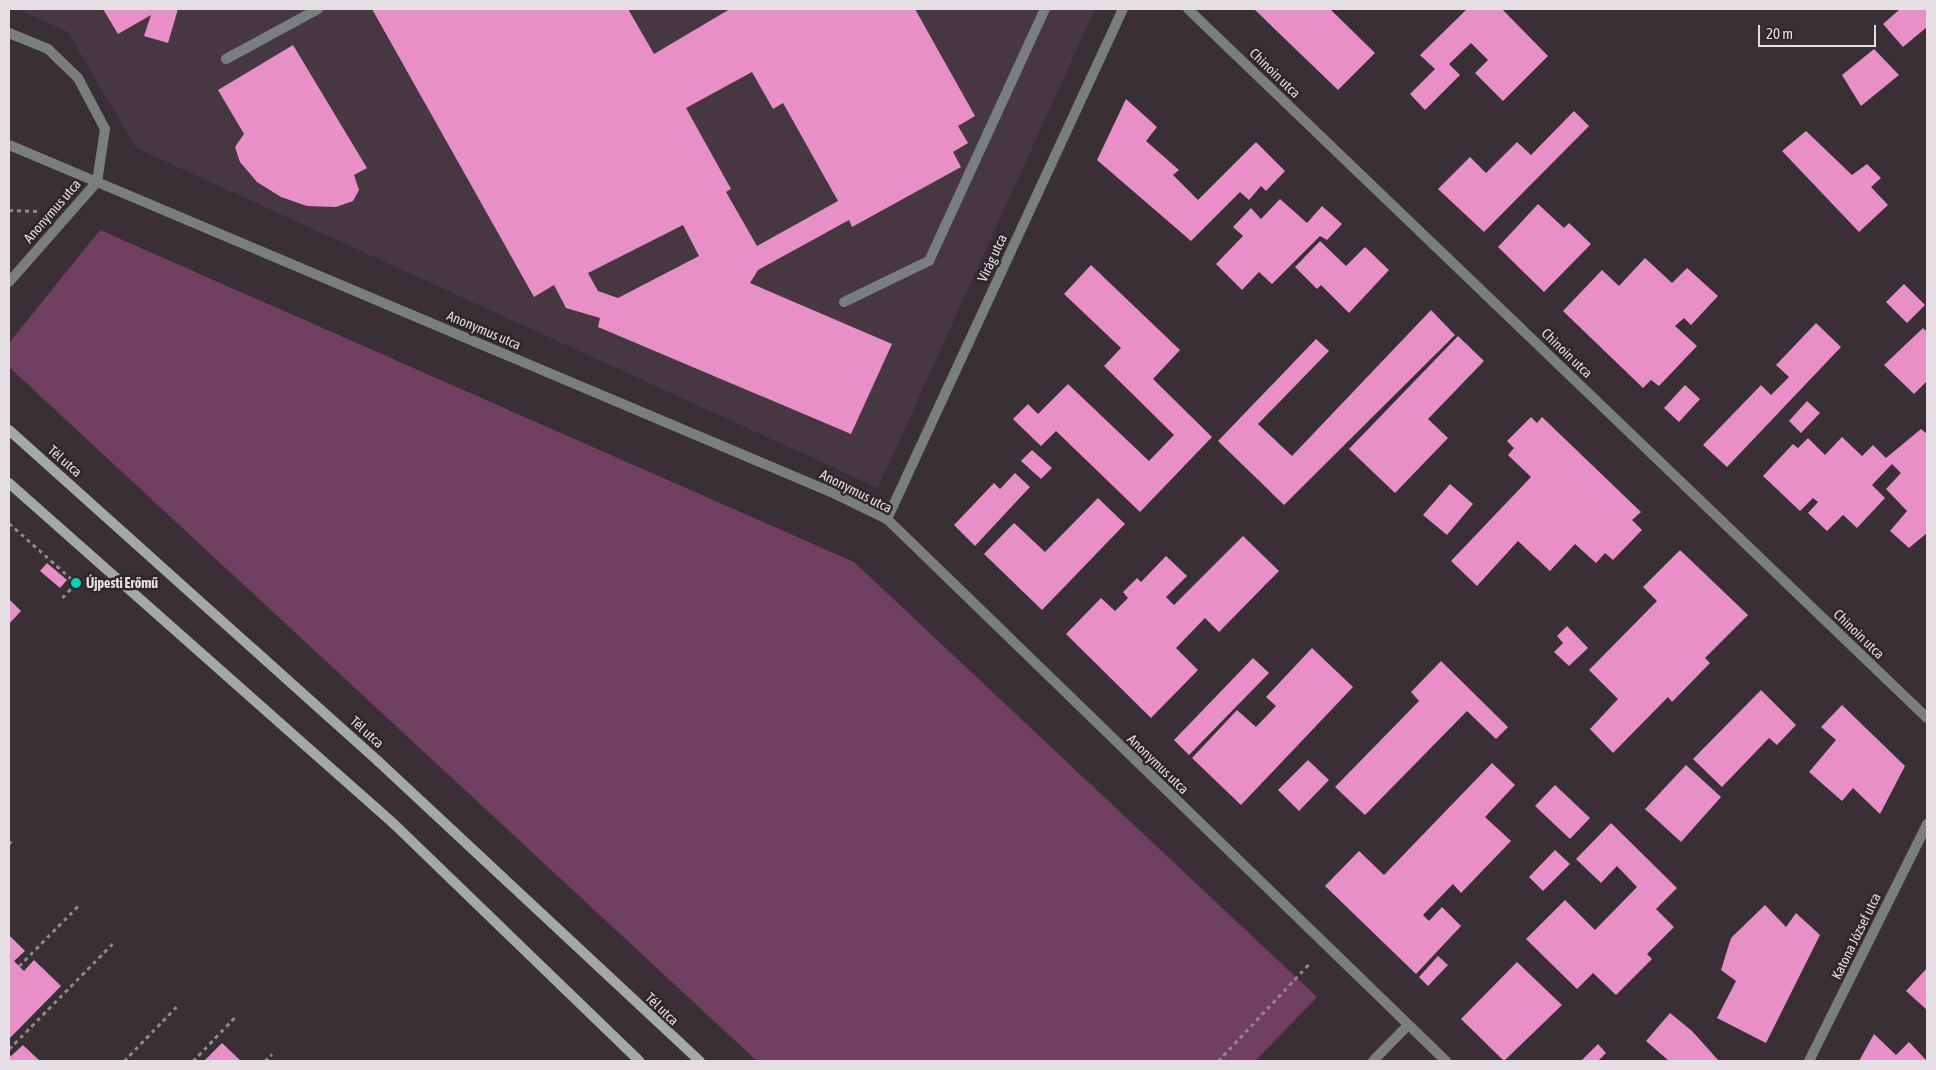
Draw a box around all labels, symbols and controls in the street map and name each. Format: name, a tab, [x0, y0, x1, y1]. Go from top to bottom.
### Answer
scale bar	[1761, 15, 1878, 47]
text: 20 m	[1766, 25, 1793, 42]
street label: Chinoin utca	[1246, 45, 1304, 101]
street label: Anonymus utca	[20, 176, 84, 246]
street label: Virág utca	[974, 231, 1010, 285]
street label: Anonymus utca	[444, 307, 524, 353]
street label: Chinoin utca	[1538, 325, 1596, 381]
street label: Tél utca	[45, 442, 85, 480]
street label: Anonymus utca	[817, 466, 895, 516]
place label: Újpesti Erőmű	[86, 575, 158, 591]
marker: Újpesti Erőmű	[70, 577, 82, 589]
street label: Chinoin utca	[1830, 606, 1888, 662]
street label: Tél utca	[347, 712, 387, 752]
street label: Anonymus utca	[1124, 731, 1192, 797]
street label: Katona József utca	[1828, 890, 1884, 982]
street label: Tél utca	[642, 989, 682, 1029]

